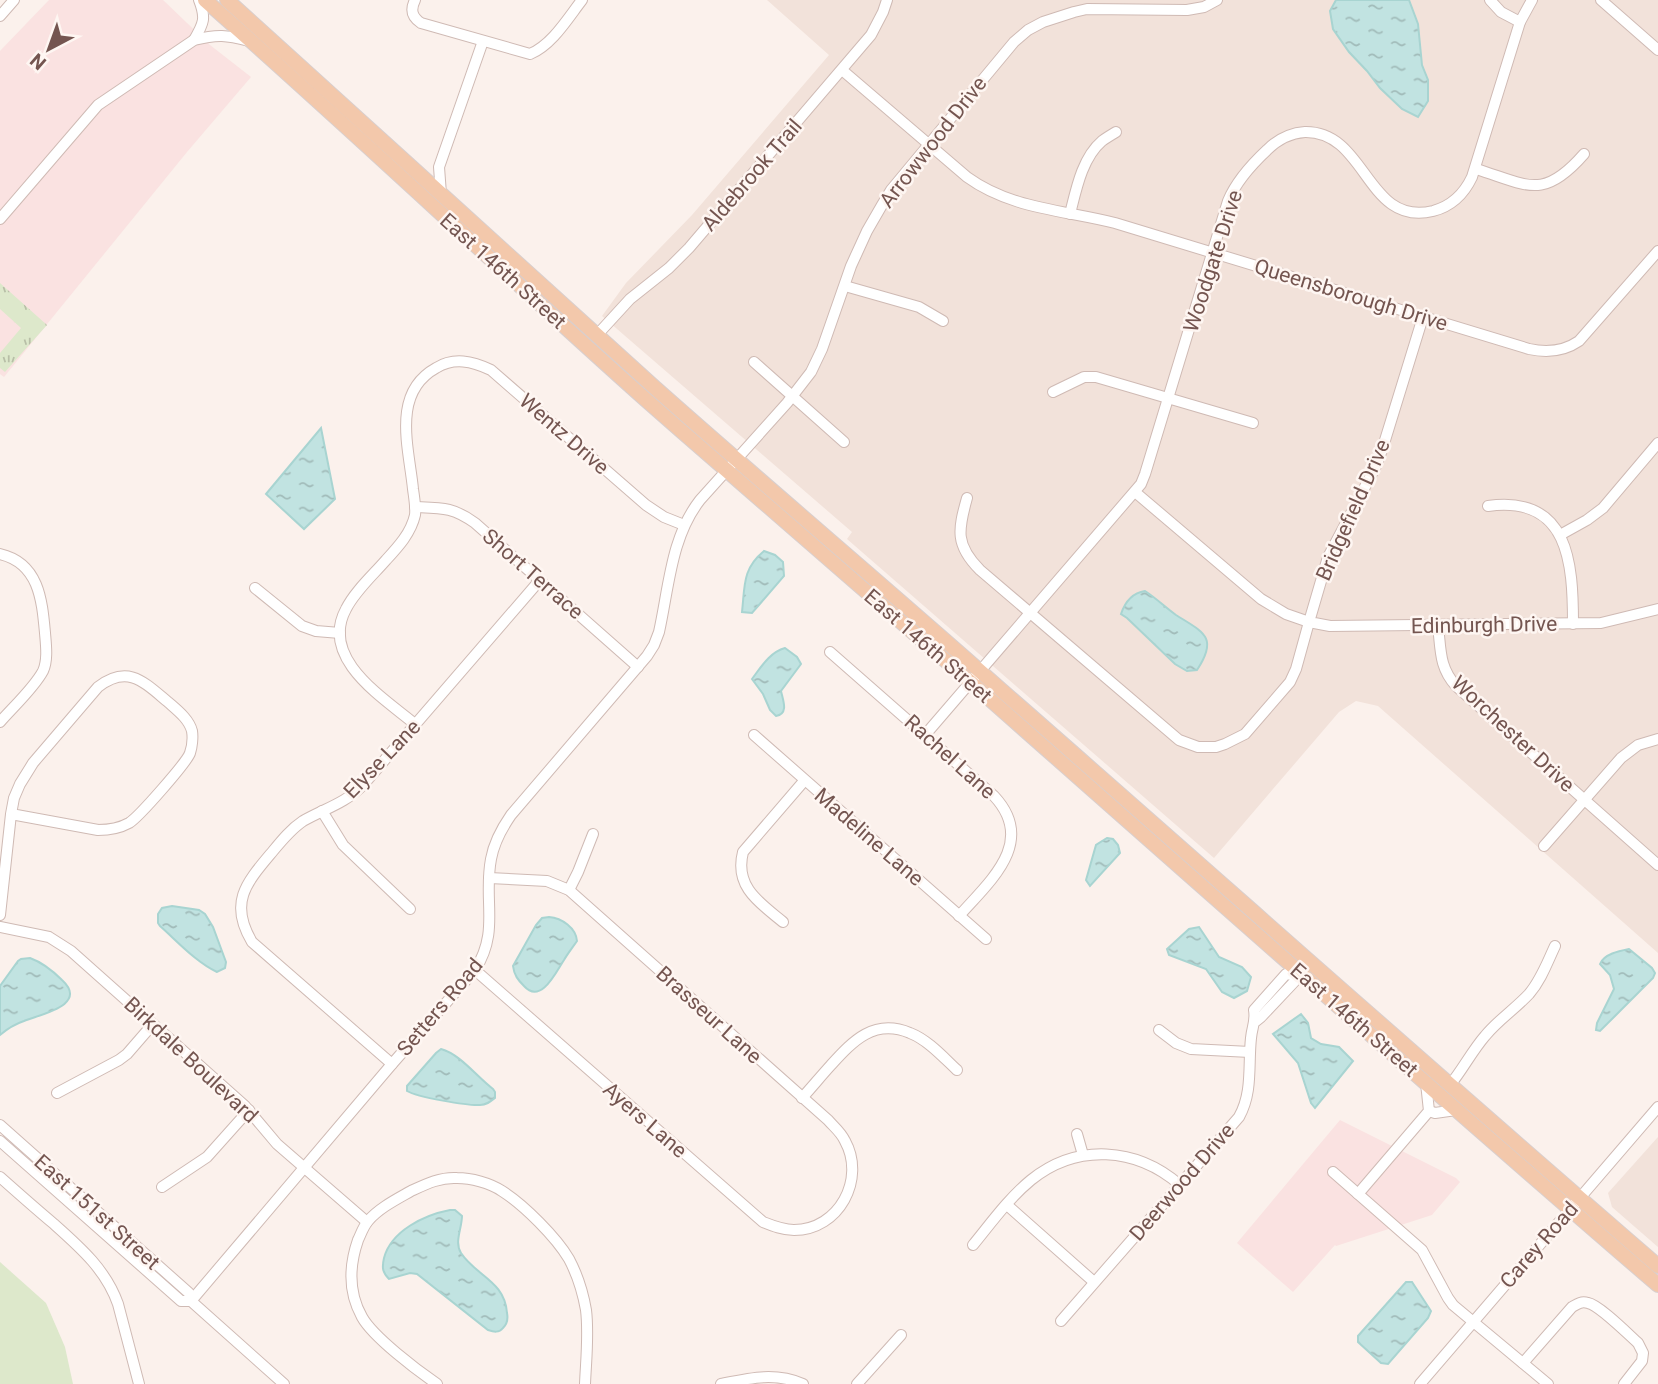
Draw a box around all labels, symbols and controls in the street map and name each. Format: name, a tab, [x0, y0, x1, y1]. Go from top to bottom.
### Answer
north arrow	[14, 14, 84, 84]
text: N	[26, 48, 51, 75]
street label: Arrowwood Drive	[874, 72, 992, 212]
street label: Aldebrook Trail	[697, 114, 807, 236]
street label: Woodgate Drive	[1179, 187, 1247, 335]
street label: East 146th Street	[435, 208, 571, 334]
street label: Queensborough Drive	[1252, 254, 1450, 336]
street label: Wentz Drive	[514, 389, 614, 479]
street label: Bridgefield Drive	[1311, 436, 1395, 584]
street label: Short Terrace	[478, 524, 588, 624]
street label: East 146th Street	[859, 584, 997, 708]
street label: Edinburgh Drive	[1411, 612, 1557, 638]
street label: Worchester Drive	[1447, 671, 1579, 797]
street label: Rachel Lane	[900, 710, 1000, 804]
street label: Elyse Lane	[339, 715, 425, 803]
street label: Madeline Lane	[810, 783, 928, 891]
street label: Setters Road	[392, 953, 488, 1061]
street label: East 146th Street	[1285, 958, 1423, 1082]
street label: Brasseur Lane	[651, 961, 767, 1069]
street label: Birkdale Boulevard	[119, 992, 263, 1128]
street label: Ayers Lane	[598, 1077, 692, 1163]
street label: Deerwood Drive	[1125, 1119, 1239, 1245]
street label: East 151st Street	[30, 1150, 165, 1275]
street label: Carey Road	[1495, 1197, 1583, 1293]

